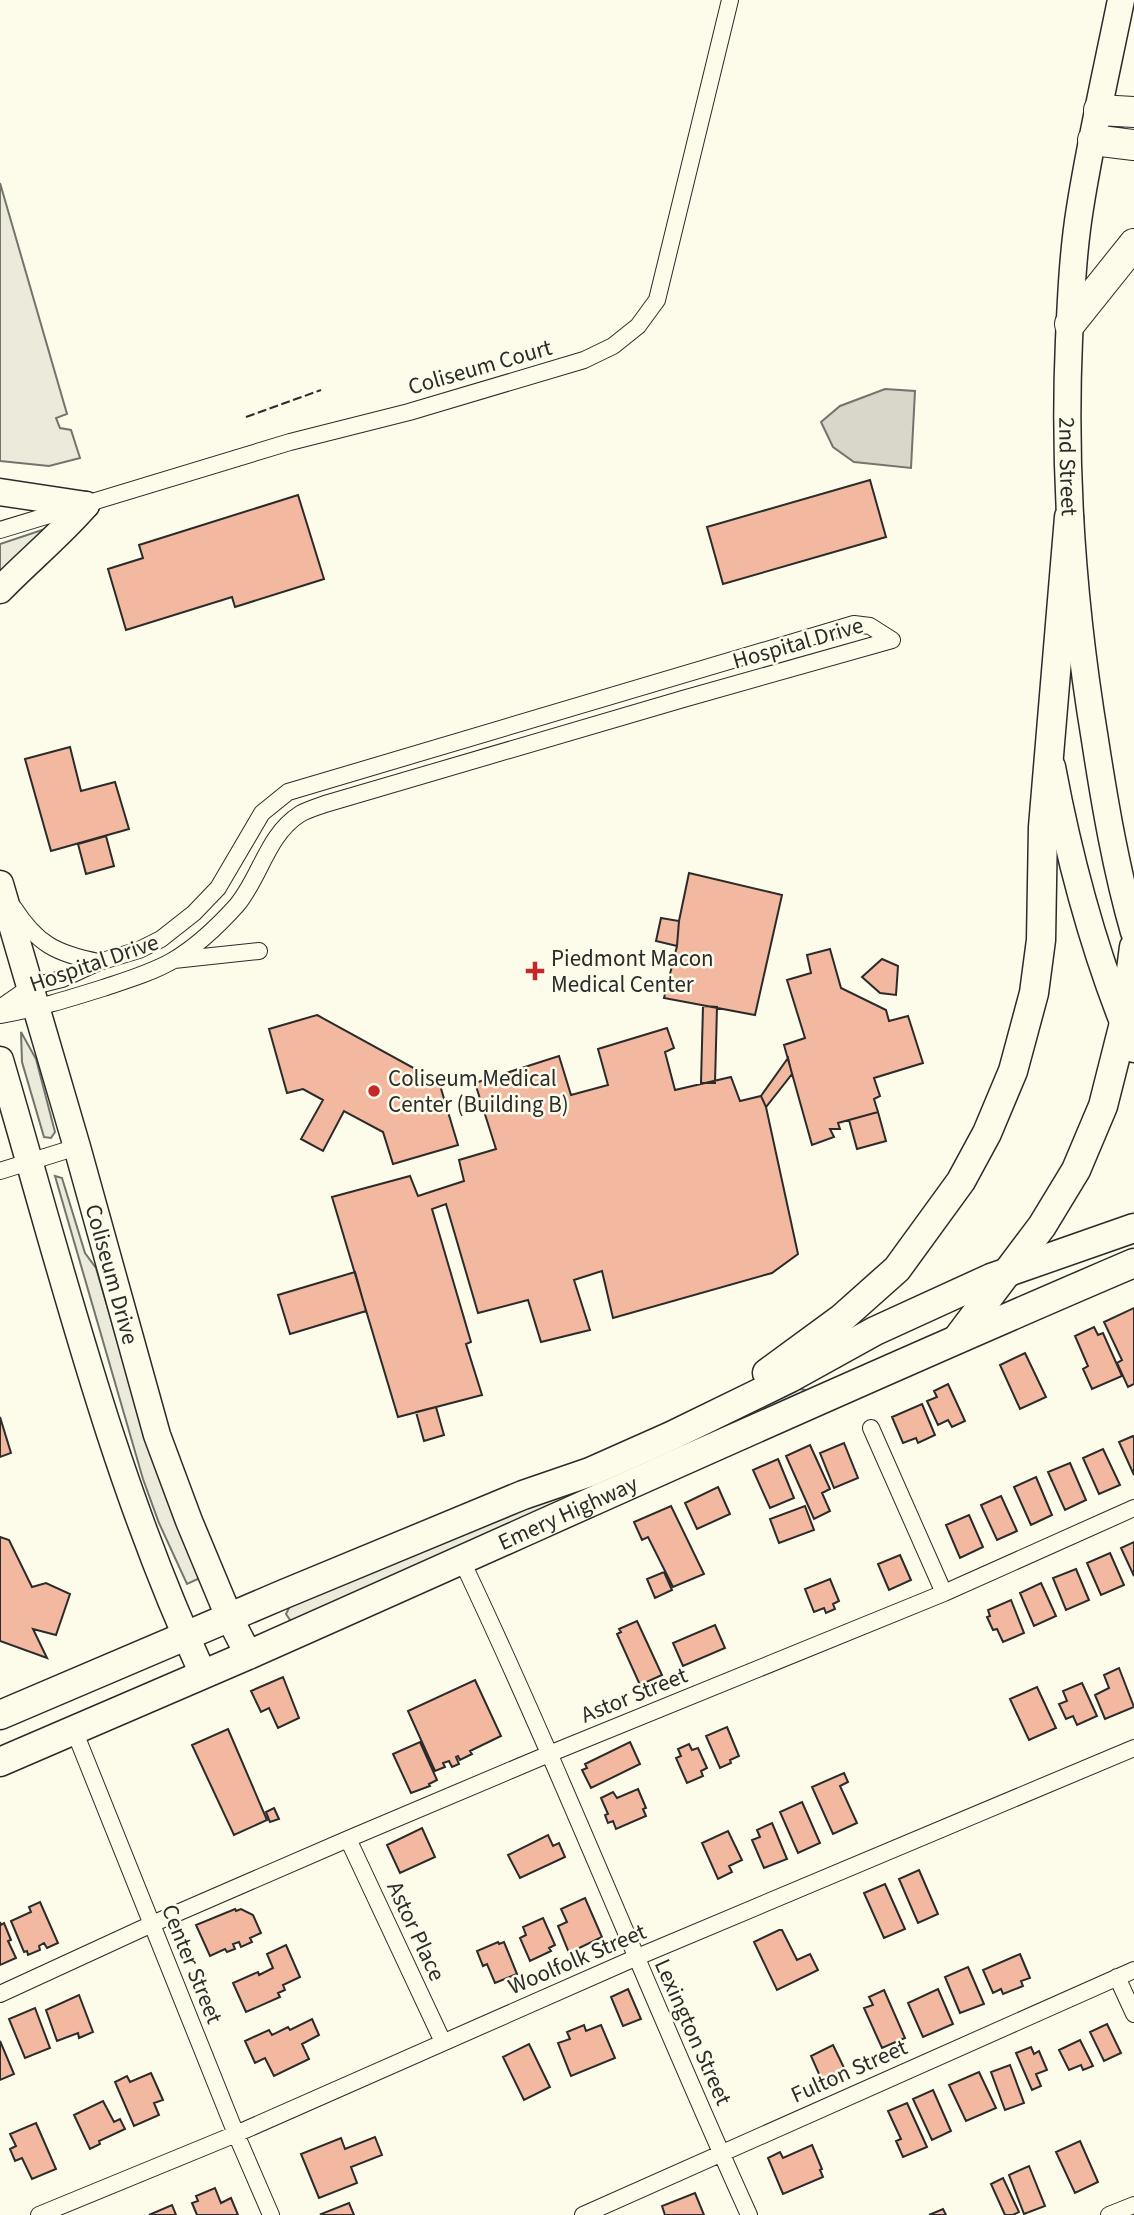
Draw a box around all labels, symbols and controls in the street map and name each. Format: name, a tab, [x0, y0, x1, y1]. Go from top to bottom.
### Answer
street label: Coliseum Court	[404, 331, 556, 403]
street label: 2nd Street	[1051, 417, 1086, 517]
street label: Hospital Drive	[729, 609, 867, 677]
street label: Hospital Drive	[25, 925, 163, 1001]
place label: Piedmont Macon Medical Center	[551, 942, 714, 1001]
marker: Piedmont Macon Medical Center	[525, 961, 545, 981]
place label: Coliseum Medical Center (Building B)	[388, 1062, 569, 1121]
marker: Coliseum Medical Center (Building B)	[366, 1083, 382, 1099]
street label: Coliseum Drive	[77, 1200, 148, 1348]
street label: Emery Highway	[492, 1467, 643, 1558]
street label: Astor Street	[576, 1659, 692, 1731]
street label: Astor Place	[379, 1876, 453, 1986]
street label: Center Street	[153, 1899, 231, 2029]
street label: Woolfolk Street	[503, 1915, 651, 2003]
street label: Lexington Street	[646, 1954, 740, 2111]
street label: Fulton Street	[786, 2031, 913, 2111]

